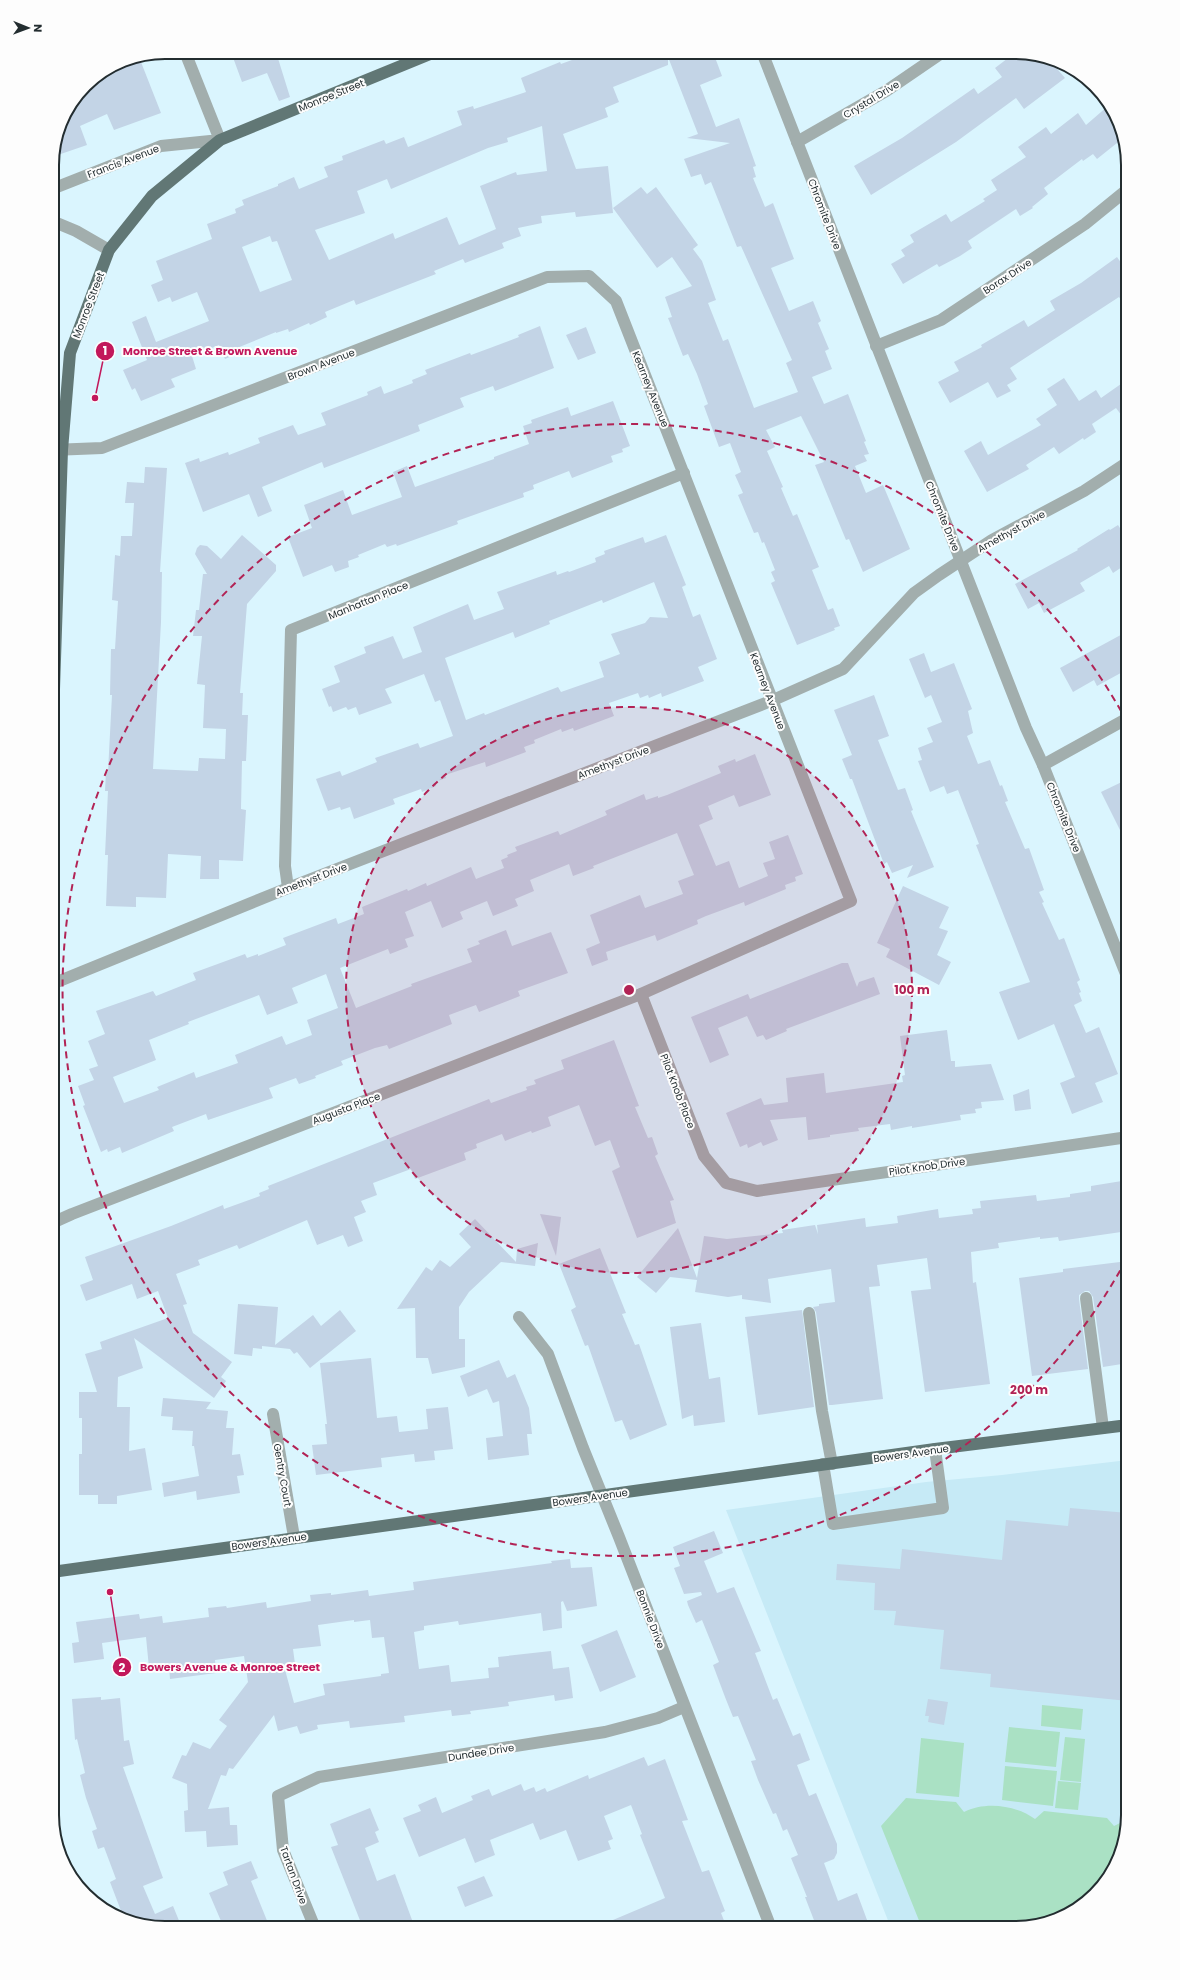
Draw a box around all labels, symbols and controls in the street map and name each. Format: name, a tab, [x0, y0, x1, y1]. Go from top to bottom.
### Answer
north arrow	[8, 8, 48, 48]
text: N	[30, 24, 46, 32]
street label: Monroe Street	[296, 75, 367, 115]
street label: Crystal Drive	[840, 77, 902, 122]
street label: Francis Avenue	[85, 141, 161, 182]
street label: Chromite Drive	[804, 177, 845, 252]
street label: Borax Drive	[980, 255, 1035, 298]
street label: Monroe Street	[69, 270, 108, 340]
callout: Monroe Street & Brown Avenue	[95, 340, 306, 363]
text: 1	[103, 342, 107, 359]
text: Monroe Street & Brown Avenue	[123, 343, 297, 359]
street label: Brown Avenue	[285, 345, 357, 384]
street label: Kearney Avenue	[628, 349, 673, 430]
street label: Chromite Drive	[922, 479, 963, 554]
street label: Amethyst Drive	[975, 507, 1048, 556]
street label: Manhattan Place	[326, 578, 411, 623]
street label: Kearney Avenue	[746, 651, 789, 732]
street label: Amethyst Drive	[575, 742, 651, 783]
street label: Chromite Drive	[1043, 780, 1084, 855]
street label: Amethyst Drive	[273, 859, 349, 900]
text: 100 m	[894, 981, 930, 998]
centre of rings	[622, 983, 636, 997]
street label: Pilot Knob Place	[656, 1052, 699, 1131]
street label: Augusta Place	[310, 1089, 382, 1128]
street label: Pilot Knob Drive	[888, 1154, 966, 1179]
text: 200 m	[1010, 1381, 1048, 1398]
street label: Bowers Avenue	[872, 1441, 950, 1466]
street label: Gentry Court	[270, 1442, 296, 1508]
street label: Bowers Avenue	[551, 1485, 629, 1510]
street label: Bowers Avenue	[230, 1529, 308, 1554]
street label: Bonnie Drive	[632, 1588, 669, 1651]
callout: Bowers Avenue & Monroe Street	[112, 1656, 328, 1679]
text: 2	[119, 1659, 126, 1676]
text: Bowers Avenue & Monroe Street	[140, 1659, 320, 1675]
street label: Dundee Drive	[447, 1740, 515, 1765]
street label: Tartan Drive	[276, 1844, 311, 1906]

